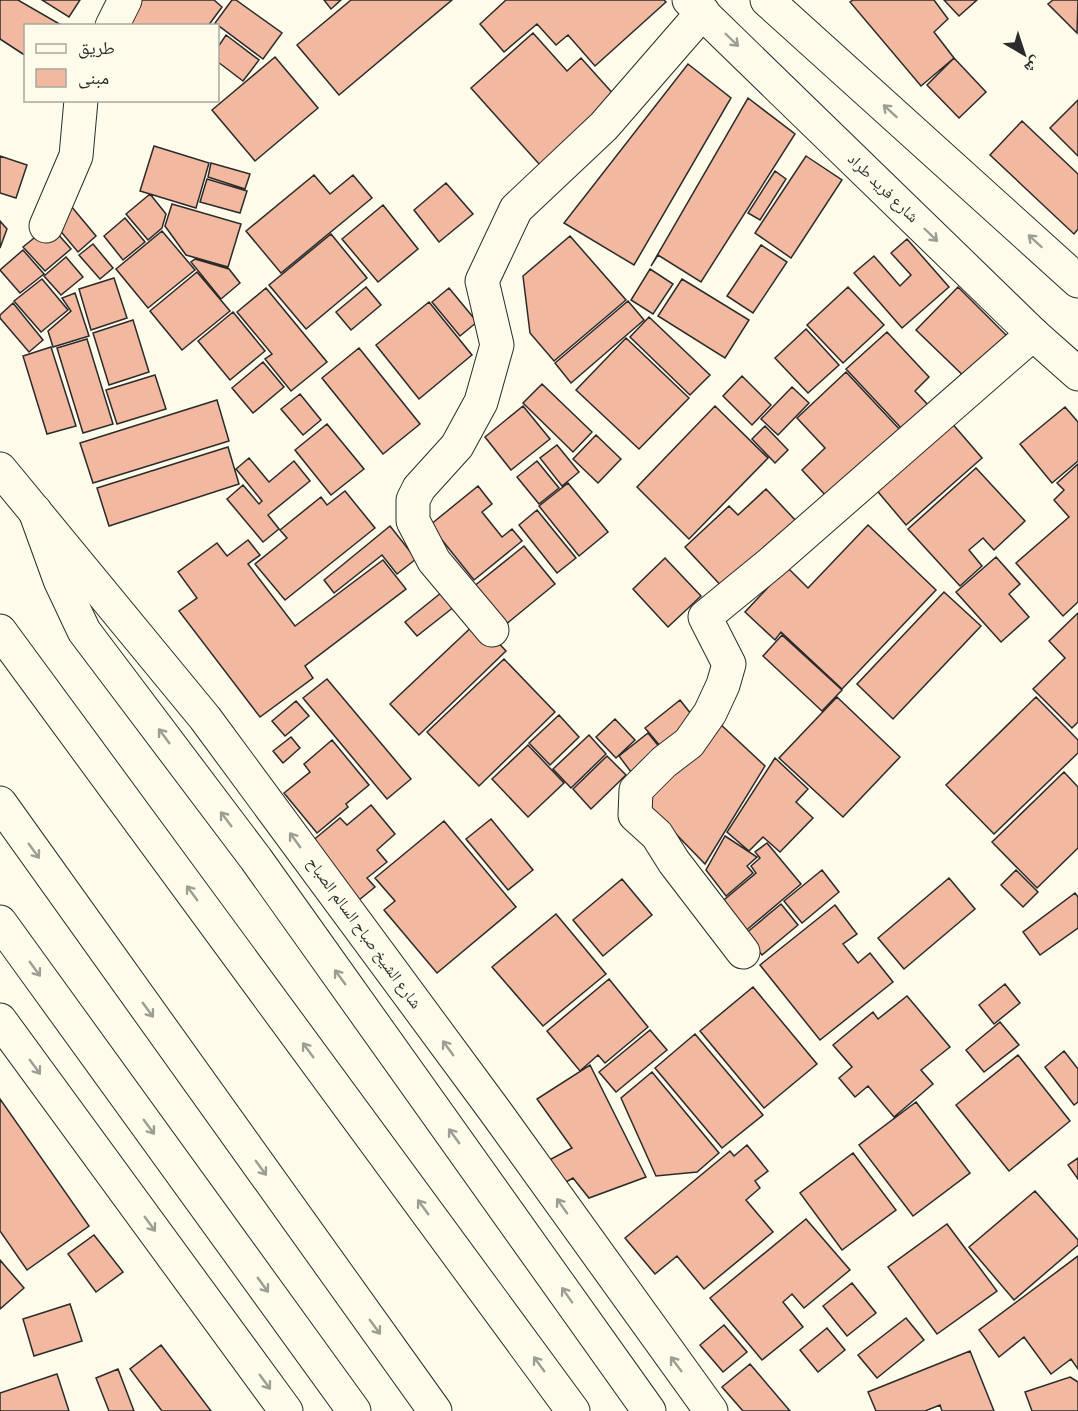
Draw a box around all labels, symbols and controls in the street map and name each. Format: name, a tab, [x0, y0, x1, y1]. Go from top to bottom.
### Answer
legend	[24, 24, 219, 102]
north arrow	[994, 24, 1054, 84]
one-way arrow	[724, 33, 739, 48]
text: طريق	[78, 37, 115, 59]
text: ش	[1020, 52, 1046, 78]
text: مبنى	[78, 67, 109, 89]
one-way arrow	[883, 104, 898, 118]
street label: شارع فريد طراد	[843, 149, 923, 227]
one-way arrow	[924, 228, 939, 242]
one-way arrow	[1027, 234, 1042, 248]
one-way arrow	[158, 729, 170, 745]
one-way arrow	[220, 812, 232, 828]
one-way arrow	[289, 833, 301, 849]
one-way arrow	[28, 842, 40, 859]
street label: شارع الشيخ صباح السالم الصباح	[302, 853, 426, 1013]
one-way arrow	[186, 885, 198, 901]
one-way arrow	[28, 961, 41, 977]
one-way arrow	[334, 970, 346, 986]
one-way arrow	[141, 1001, 154, 1017]
one-way arrow	[442, 1040, 454, 1056]
one-way arrow	[301, 1042, 314, 1058]
one-way arrow	[28, 1058, 41, 1074]
one-way arrow	[143, 1119, 155, 1135]
one-way arrow	[448, 1128, 460, 1144]
one-way arrow	[255, 1160, 267, 1176]
one-way arrow	[556, 1198, 568, 1214]
one-way arrow	[417, 1199, 429, 1215]
one-way arrow	[143, 1216, 156, 1232]
one-way arrow	[257, 1277, 269, 1293]
one-way arrow	[561, 1287, 573, 1303]
one-way arrow	[368, 1318, 381, 1334]
one-way arrow	[532, 1356, 545, 1372]
one-way arrow	[670, 1357, 682, 1373]
one-way arrow	[258, 1373, 271, 1389]

